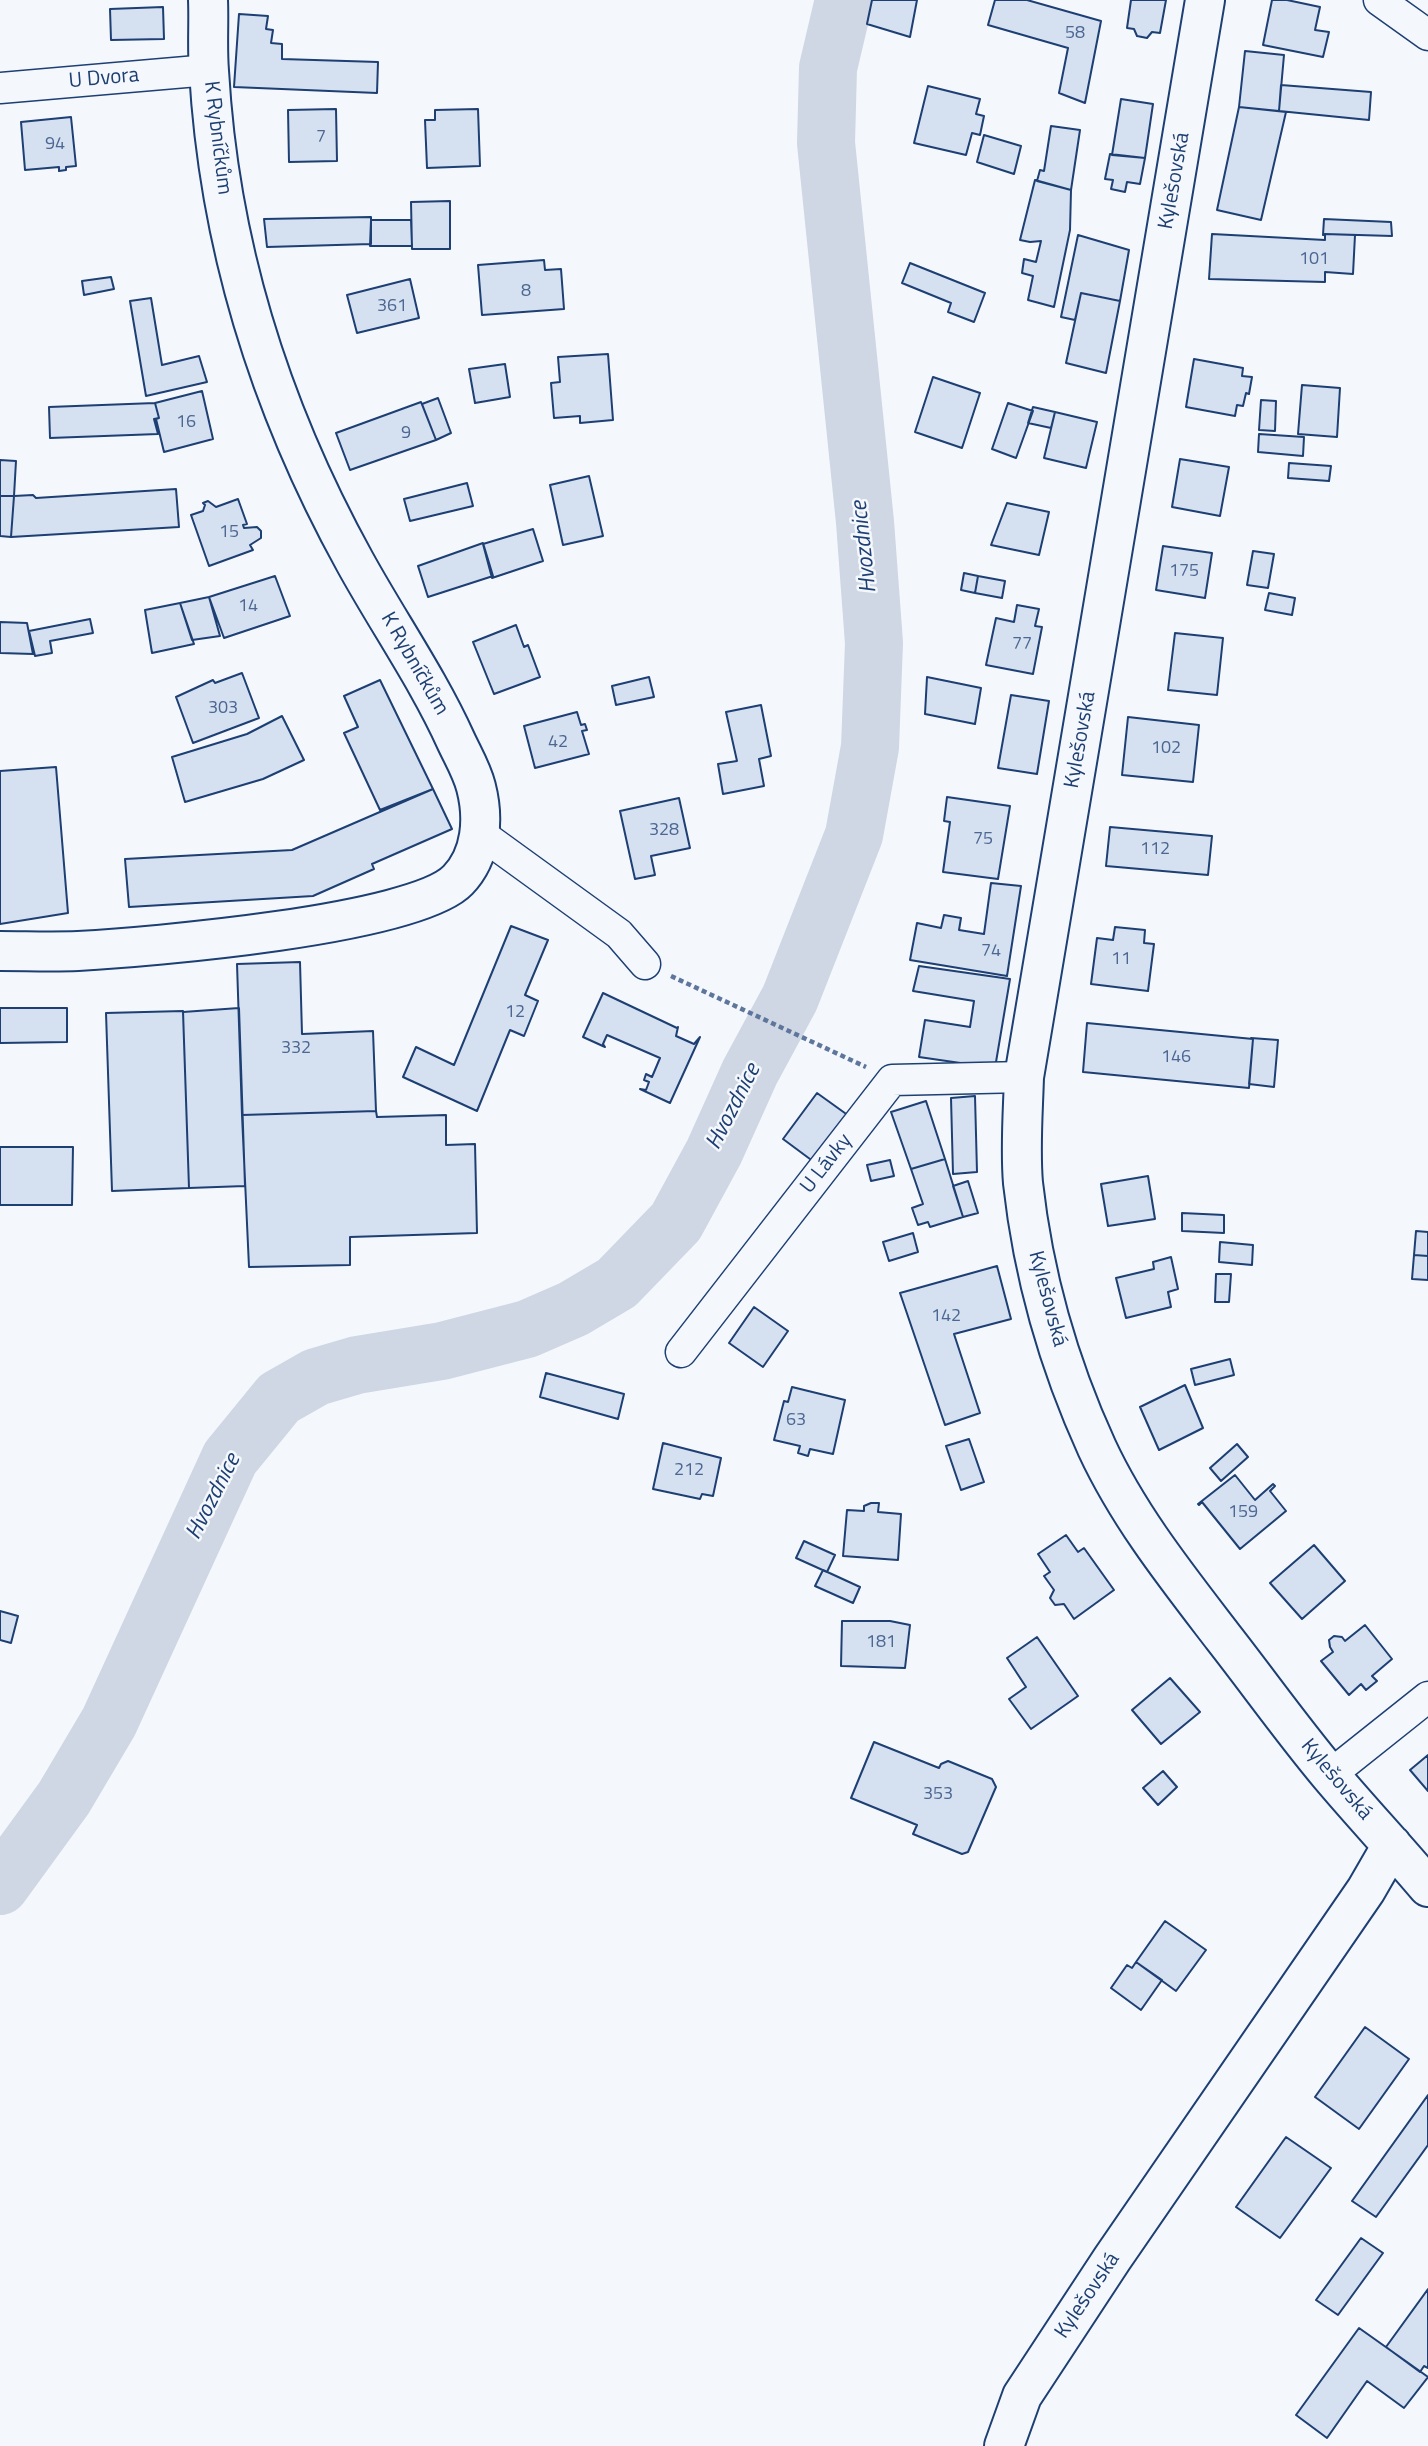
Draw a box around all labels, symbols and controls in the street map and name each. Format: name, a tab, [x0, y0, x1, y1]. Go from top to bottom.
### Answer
house number: 58	[1065, 23, 1085, 45]
street label: U Dvora	[68, 63, 140, 95]
street label: K Rybníčkům	[198, 80, 236, 196]
house number: 7	[316, 127, 326, 149]
street label: Kylešovská	[1154, 131, 1196, 231]
house number: 94	[45, 134, 65, 156]
house number: 101	[1299, 249, 1329, 271]
house number: 8	[521, 281, 531, 303]
house number: 361	[377, 296, 407, 318]
house number: 16	[176, 412, 196, 434]
house number: 9	[401, 423, 411, 445]
water label: Hvozdnice	[846, 499, 884, 595]
house number: 15	[219, 522, 239, 544]
house number: 175	[1169, 561, 1199, 583]
house number: 14	[238, 596, 258, 618]
street label: K Rybníčkům	[374, 608, 454, 720]
house number: 77	[1012, 634, 1032, 656]
street label: Kylešovská	[1060, 690, 1102, 790]
house number: 303	[208, 698, 238, 720]
house number: 42	[548, 732, 568, 754]
house number: 102	[1151, 738, 1181, 760]
house number: 328	[649, 820, 679, 842]
house number: 75	[973, 829, 993, 851]
house number: 112	[1140, 839, 1170, 861]
house number: 74	[981, 941, 1001, 963]
house number: 11	[1111, 949, 1131, 971]
house number: 12	[505, 1002, 525, 1024]
house number: 332	[281, 1038, 311, 1060]
house number: 146	[1161, 1047, 1191, 1069]
water label: Hvozdnice	[701, 1059, 767, 1155]
street label: U Lávky	[796, 1129, 858, 1199]
street label: Kylešovská	[1022, 1248, 1072, 1350]
house number: 142	[931, 1306, 961, 1328]
house number: 63	[786, 1410, 806, 1432]
water label: Hvozdnice	[181, 1449, 247, 1545]
house number: 212	[674, 1460, 704, 1482]
house number: 159	[1228, 1502, 1258, 1524]
house number: 181	[866, 1632, 896, 1654]
street label: Kylešovská	[1295, 1734, 1377, 1826]
house number: 353	[923, 1784, 953, 1806]
street label: Kylešovská	[1050, 2248, 1126, 2344]

